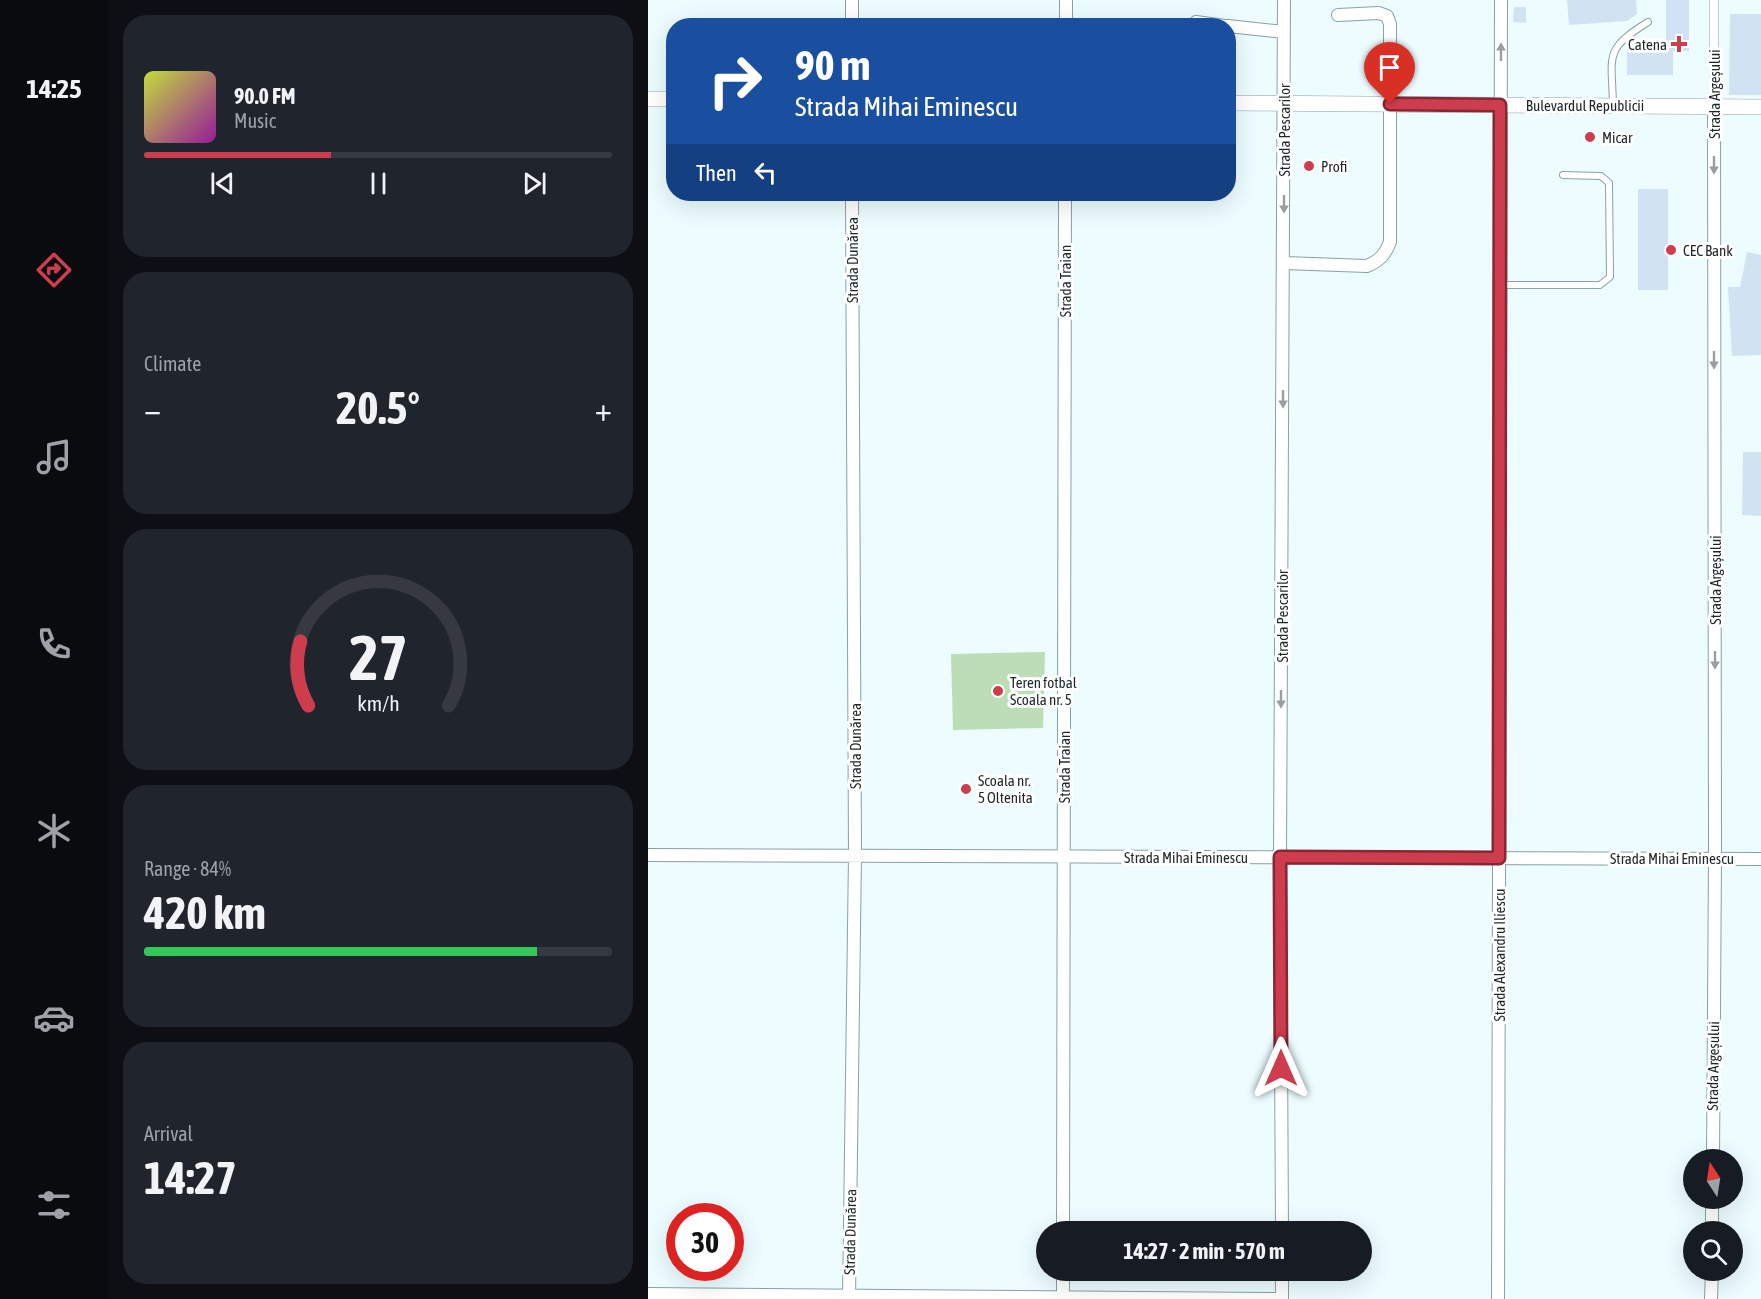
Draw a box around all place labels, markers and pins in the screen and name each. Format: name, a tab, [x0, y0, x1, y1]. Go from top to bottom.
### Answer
place label: Catena	[1628, 36, 1667, 53]
marker: Catena	[1672, 37, 1686, 51]
pin	[1364, 42, 1415, 104]
place label: Micar	[1602, 129, 1633, 146]
marker: Micar	[1583, 130, 1597, 144]
place label: Profi	[1321, 158, 1347, 175]
marker: Profi	[1302, 159, 1316, 173]
place label: CEC Bank	[1683, 242, 1733, 259]
marker: CEC Bank	[1664, 243, 1678, 257]
place label: Teren fotbal Scoala nr. 5	[1010, 674, 1077, 708]
marker: Teren fotbal Scoala nr. 5	[991, 684, 1005, 698]
place label: Scoala nr. 5 Oltenita	[978, 772, 1033, 806]
marker: Scoala nr. 5 Oltenita	[959, 782, 973, 796]

